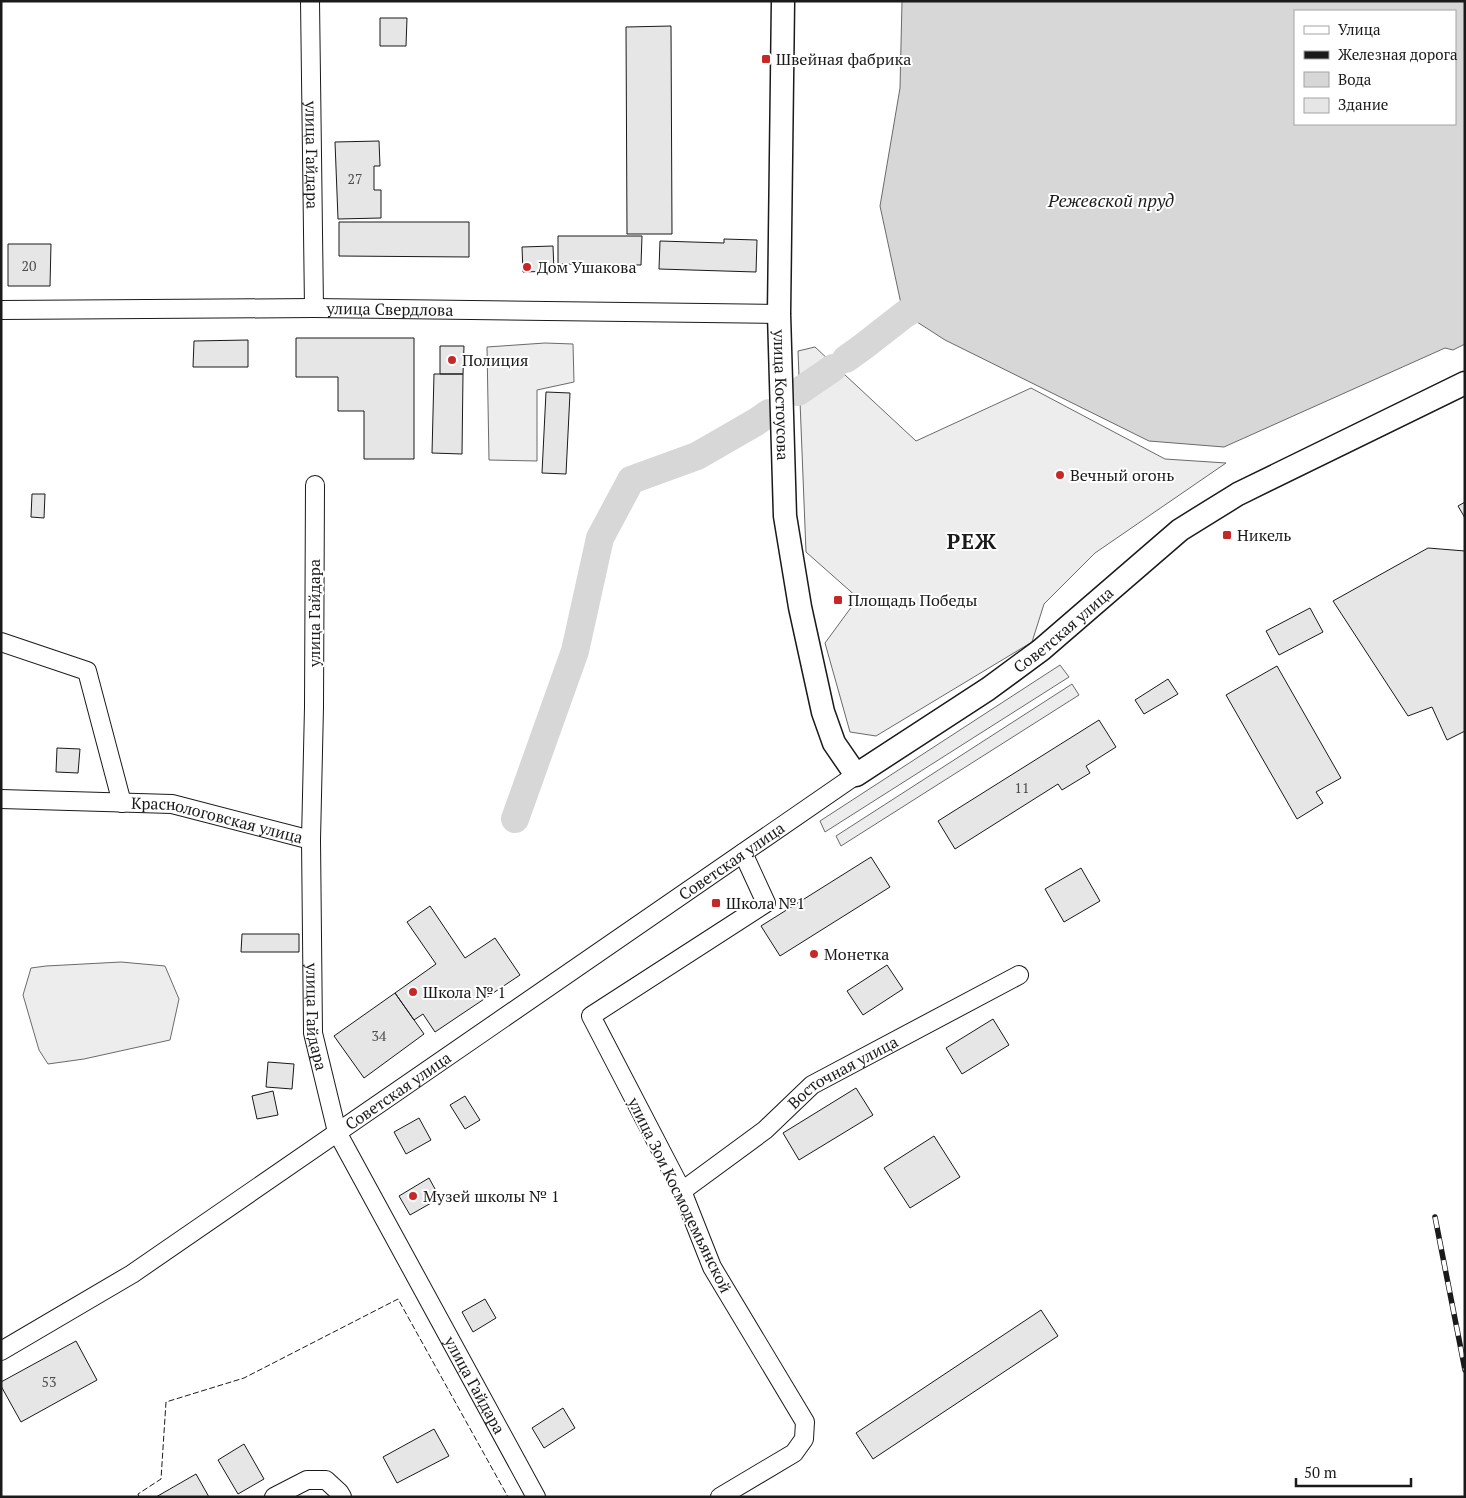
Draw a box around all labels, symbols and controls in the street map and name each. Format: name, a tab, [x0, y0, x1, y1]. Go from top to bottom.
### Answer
legend	[1294, 10, 1456, 125]
text: Улица	[1338, 19, 1381, 39]
text: Железная дорога	[1338, 44, 1458, 64]
place label: Швейная фабрика	[776, 48, 911, 70]
marker: Швейная фабрика	[760, 53, 772, 65]
text: Вода	[1338, 69, 1372, 89]
text: Здание	[1338, 94, 1388, 114]
street label: улица Гайдара	[300, 100, 324, 209]
house number: 27	[348, 169, 362, 188]
water label: Режевской пруд	[1047, 188, 1174, 212]
house number: 20	[22, 256, 36, 275]
place label: Дом Ушакова	[537, 256, 637, 278]
marker: Дом Ушакова	[521, 261, 533, 273]
street label: улица Свердлова	[325, 297, 454, 321]
street label: улица Костоусова	[768, 328, 794, 461]
place label: Полиция	[462, 349, 529, 371]
marker: Полиция	[446, 354, 458, 366]
place label: Вечный огонь	[1070, 464, 1174, 486]
marker: Вечный огонь	[1054, 469, 1066, 481]
place label: Никель	[1237, 524, 1291, 546]
district label: РЕЖ	[947, 527, 997, 555]
marker: Никель	[1221, 529, 1233, 541]
street label: улица Гайдара	[303, 559, 325, 668]
street label: Советская улица	[1009, 582, 1118, 678]
place label: Площадь Победы	[848, 589, 977, 611]
marker: Площадь Победы	[832, 594, 844, 606]
house number: 11	[1015, 778, 1029, 797]
street label: Краснологовская улица	[131, 792, 305, 848]
street label: Советская улица	[674, 817, 789, 905]
place label: Школа №1	[726, 892, 805, 914]
marker: Школа №1	[710, 897, 722, 909]
place label: Монетка	[824, 943, 889, 965]
marker: Монетка	[808, 948, 820, 960]
street label: улица Гайдара	[301, 962, 333, 1073]
place label: Школа № 1	[423, 981, 506, 1003]
marker: Школа № 1	[407, 986, 419, 998]
house number: 34	[372, 1026, 387, 1045]
street label: Восточная улица	[783, 1030, 902, 1114]
street label: Советская улица	[341, 1046, 455, 1135]
street label: улица Зои Космодемьянской	[622, 1093, 737, 1297]
place label: Музей школы № 1	[423, 1185, 559, 1207]
marker: Музей школы № 1	[407, 1190, 419, 1202]
street label: улица Гайдара	[439, 1331, 510, 1438]
house number: 53	[42, 1372, 56, 1391]
scale bar	[1296, 1456, 1411, 1488]
text: 50 m	[1304, 1462, 1337, 1482]

